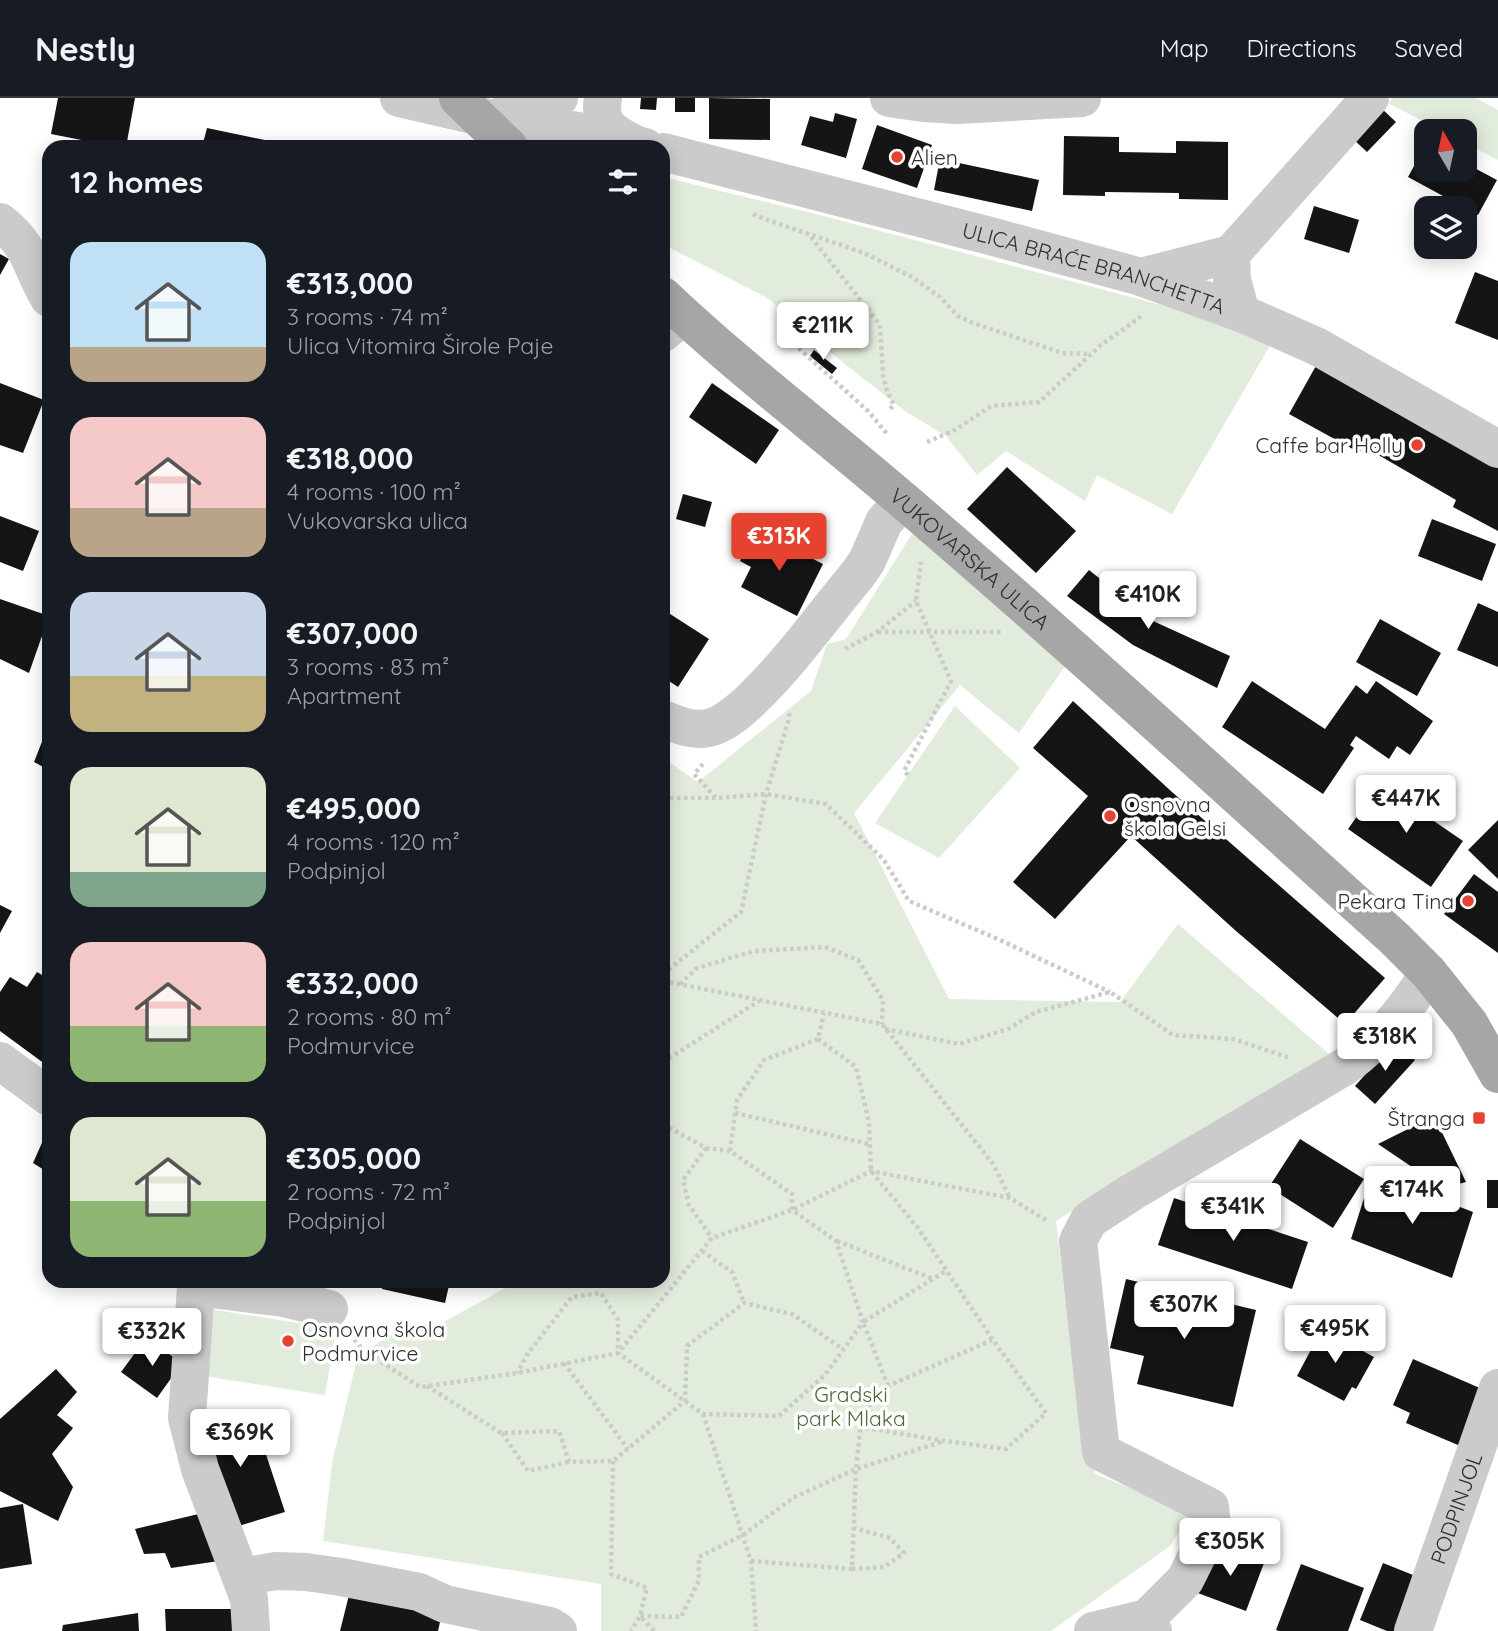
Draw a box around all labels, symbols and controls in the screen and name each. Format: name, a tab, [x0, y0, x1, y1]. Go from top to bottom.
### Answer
text: Nestly	[35, 28, 136, 69]
text: Map	[1160, 33, 1209, 63]
text: Directions	[1247, 33, 1357, 63]
text: Saved	[1395, 33, 1463, 63]
north arrow	[1414, 119, 1477, 182]
map controls	[1414, 119, 1477, 259]
place label: Alien	[911, 144, 958, 170]
marker: Alien	[889, 149, 905, 165]
text: 12 homes	[70, 163, 203, 201]
icon: filters	[604, 163, 642, 201]
button: layers	[1414, 196, 1477, 259]
street label: ULICA BRAĆE BRANCHETTA	[959, 216, 1229, 319]
text: €313,000	[287, 264, 413, 302]
icon: home	[126, 270, 210, 354]
text: 3 rooms · 74 m²	[287, 302, 448, 331]
pin: €211K	[774, 302, 872, 362]
text: €211K	[793, 310, 853, 339]
text: Ulica Vitomira Širole Paje	[287, 331, 553, 360]
place label: Caffe bar Holly	[1255, 432, 1403, 458]
marker: Caffe bar Holly	[1409, 437, 1425, 453]
text: €318,000	[287, 439, 414, 477]
icon: home	[126, 445, 210, 529]
text: 4 rooms · 100 m²	[287, 477, 461, 506]
street label: VUKOVARSKA ULICA	[885, 482, 1055, 635]
text: Vukovarska ulica	[287, 506, 468, 535]
pin: €313K	[730, 514, 828, 573]
text: €313K	[747, 521, 811, 550]
pin: €410K	[1099, 572, 1197, 631]
text: €410K	[1115, 579, 1181, 608]
text: €307,000	[287, 614, 418, 652]
icon: home	[126, 620, 210, 704]
text: 3 rooms · 83 m²	[287, 652, 449, 681]
text: Apartment	[287, 681, 401, 710]
pin: €447K	[1357, 776, 1455, 835]
text: €447K	[1372, 783, 1440, 812]
text: €495,000	[287, 789, 421, 827]
place label: Osnovna škola Gelsi	[1124, 791, 1226, 841]
icon: home	[126, 795, 210, 879]
marker: Osnovna škola Gelsi	[1102, 808, 1118, 824]
text: 4 rooms · 120 m²	[287, 827, 460, 856]
text: Podpinjol	[287, 856, 386, 885]
place label: Pekara Tina	[1338, 888, 1454, 914]
marker: Pekara Tina	[1460, 893, 1476, 909]
text: €332,000	[287, 964, 419, 1002]
icon: home	[126, 970, 210, 1054]
text: 2 rooms · 80 m²	[287, 1002, 452, 1031]
pin: €318K	[1336, 1014, 1434, 1073]
text: €318K	[1353, 1021, 1417, 1050]
text: Podmurvice	[287, 1031, 414, 1060]
place label: Štranga	[1388, 1105, 1465, 1131]
marker: Štranga	[1471, 1110, 1487, 1126]
text: €305,000	[287, 1139, 421, 1177]
icon: home	[126, 1145, 210, 1229]
pin: €174K	[1363, 1166, 1461, 1226]
text: €174K	[1380, 1174, 1444, 1203]
text: 2 rooms · 72 m²	[287, 1177, 450, 1206]
pin: €341K	[1184, 1184, 1282, 1243]
text: €341K	[1201, 1191, 1265, 1220]
text: Podpinjol	[287, 1206, 386, 1235]
pin: €307K	[1135, 1282, 1233, 1341]
text: €307K	[1150, 1289, 1218, 1318]
pin: €495K	[1286, 1306, 1384, 1365]
pin: €332K	[103, 1308, 201, 1368]
text: €495K	[1301, 1313, 1369, 1342]
text: €332K	[118, 1316, 186, 1345]
place label: Osnovna škola Podmurvice	[302, 1316, 445, 1366]
marker: Osnovna škola Podmurvice	[280, 1333, 296, 1349]
park label: Gradski park Mlaka	[796, 1381, 906, 1431]
pin: €369K	[191, 1410, 289, 1469]
text: €369K	[206, 1417, 274, 1446]
street label: PODPINJOL	[1424, 1449, 1487, 1567]
pin: €305K	[1181, 1518, 1279, 1578]
text: €305K	[1195, 1526, 1265, 1555]

